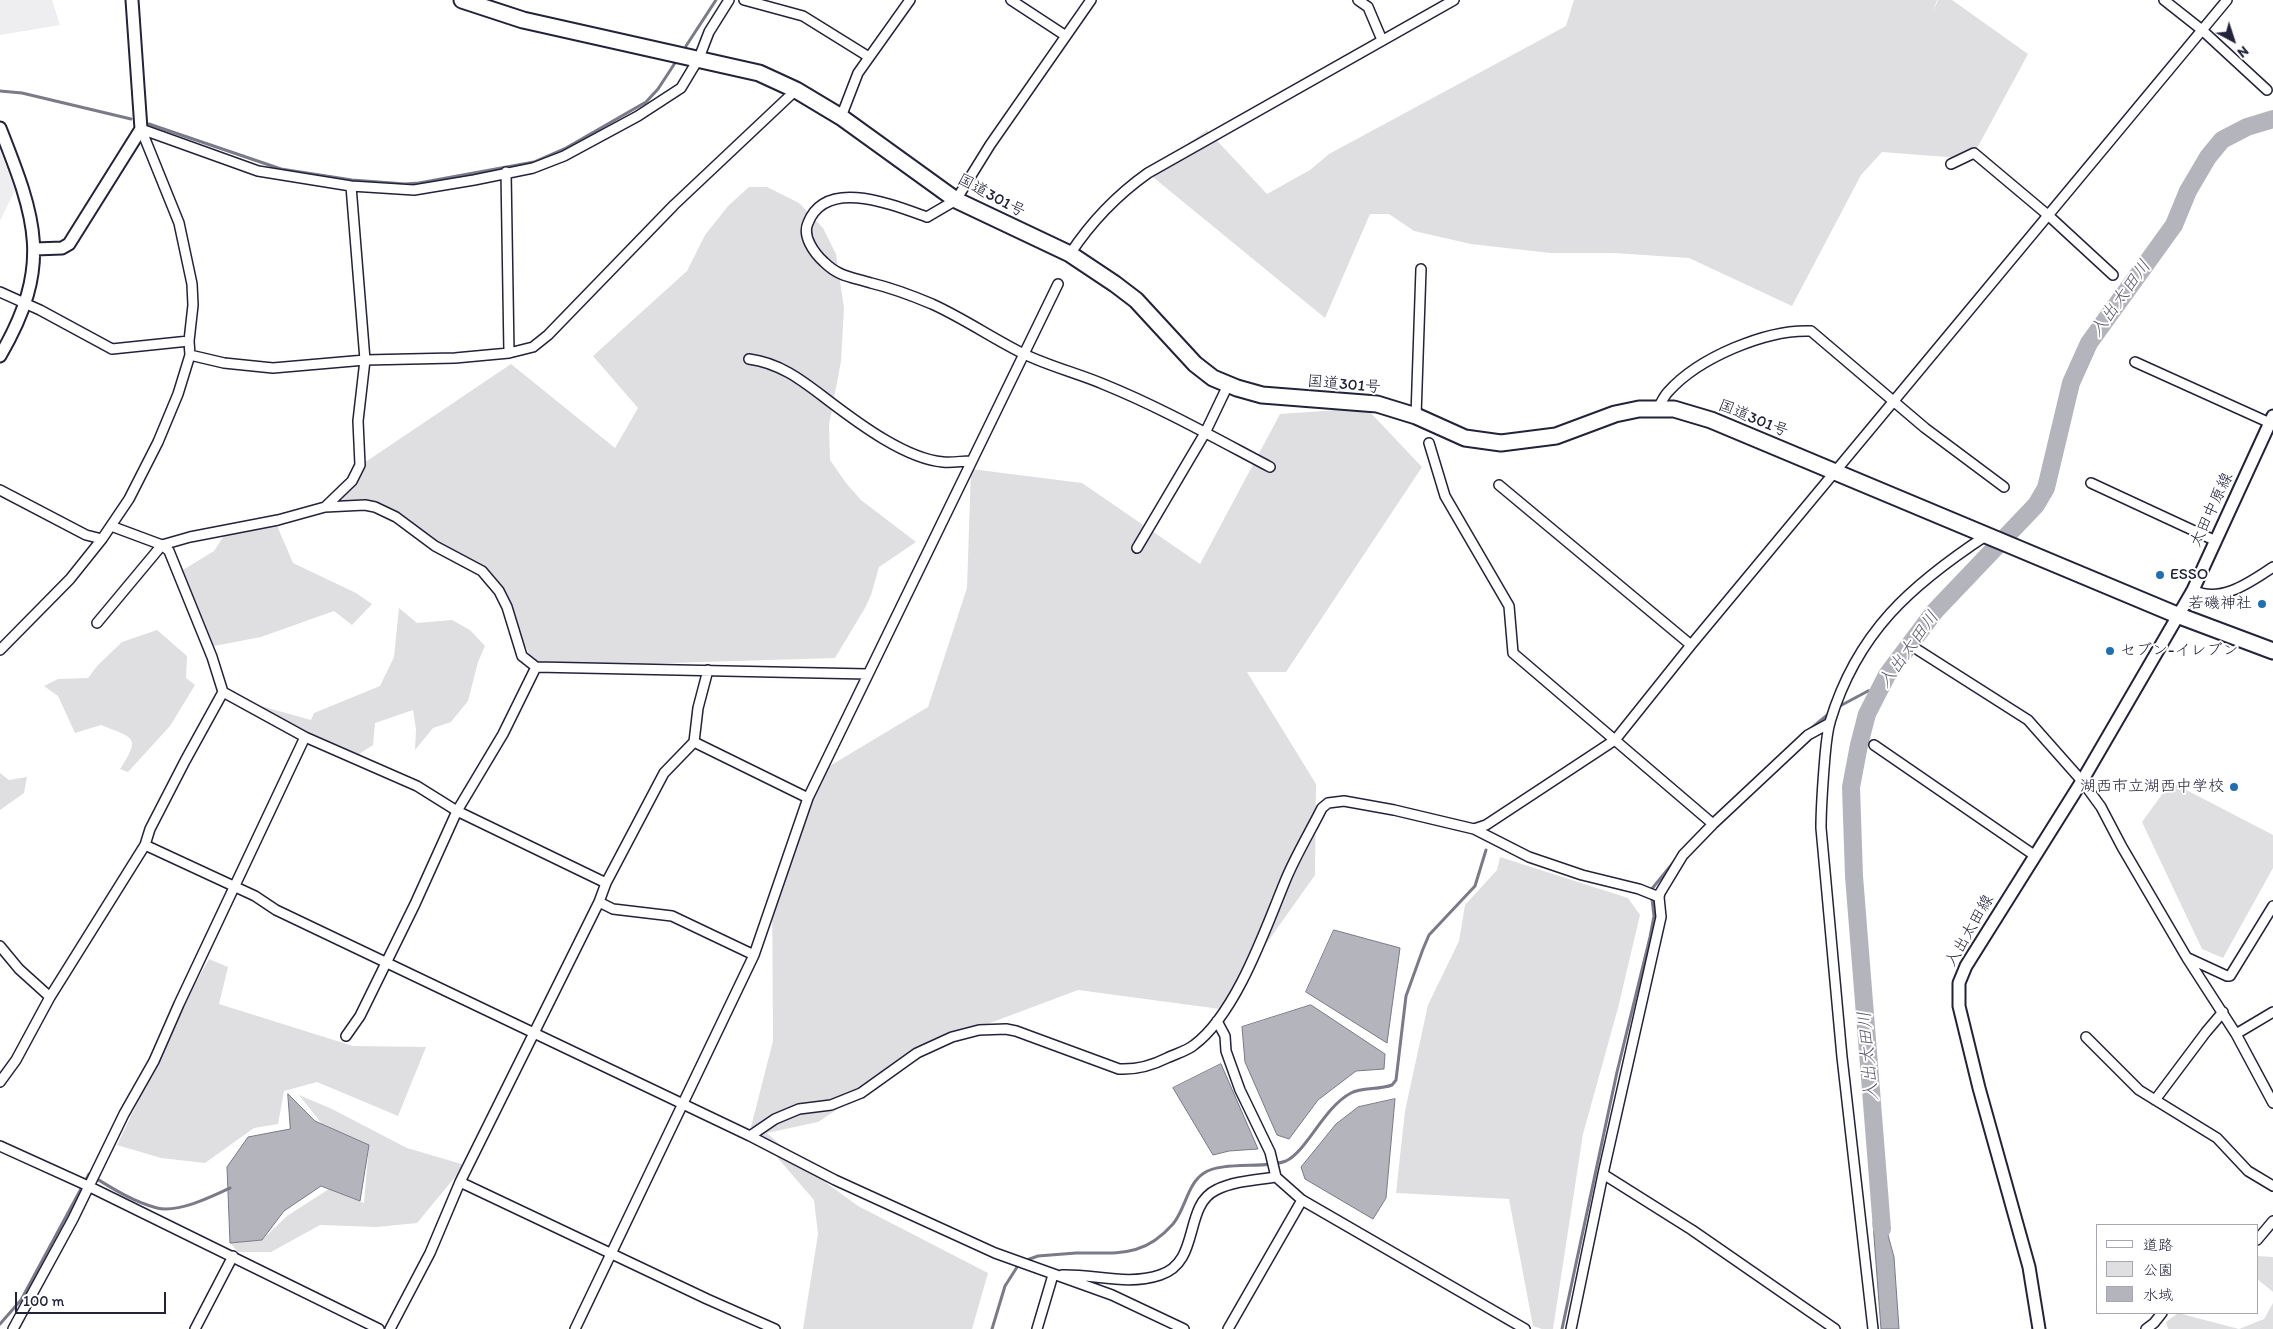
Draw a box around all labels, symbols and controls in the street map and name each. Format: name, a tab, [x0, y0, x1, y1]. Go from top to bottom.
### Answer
north arrow	[2208, 15, 2258, 65]
text: N	[2234, 42, 2252, 61]
street label: 国道301号	[954, 170, 1028, 222]
water label: 入出太田川	[2086, 256, 2156, 342]
street label: 国道301号	[1306, 372, 1382, 398]
street label: 国道301号	[1715, 396, 1791, 442]
street label: 太田中原線	[2186, 470, 2238, 550]
place label: ESSO	[2170, 565, 2208, 585]
marker: ESSO	[2154, 569, 2166, 581]
place label: 若磯神社	[2188, 594, 2252, 614]
marker: 若磯神社	[2256, 598, 2268, 610]
water label: 入出太田川	[1874, 607, 1944, 693]
place label: セブン-イレブン	[2120, 641, 2238, 661]
marker: セブン-イレブン	[2104, 645, 2116, 657]
place label: 湖西市立湖西中学校	[2080, 777, 2224, 797]
marker: 湖西市立湖西中学校	[2228, 781, 2240, 793]
street label: 入出太田線	[1942, 892, 1998, 970]
water label: 入出太田川	[1854, 1010, 1884, 1102]
legend	[2096, 1224, 2258, 1314]
text: 道路	[2143, 1236, 2173, 1254]
text: 公園	[2143, 1261, 2173, 1279]
scale bar	[18, 1282, 169, 1314]
text: 水域	[2143, 1286, 2173, 1304]
text: 100 m	[23, 1292, 64, 1310]

